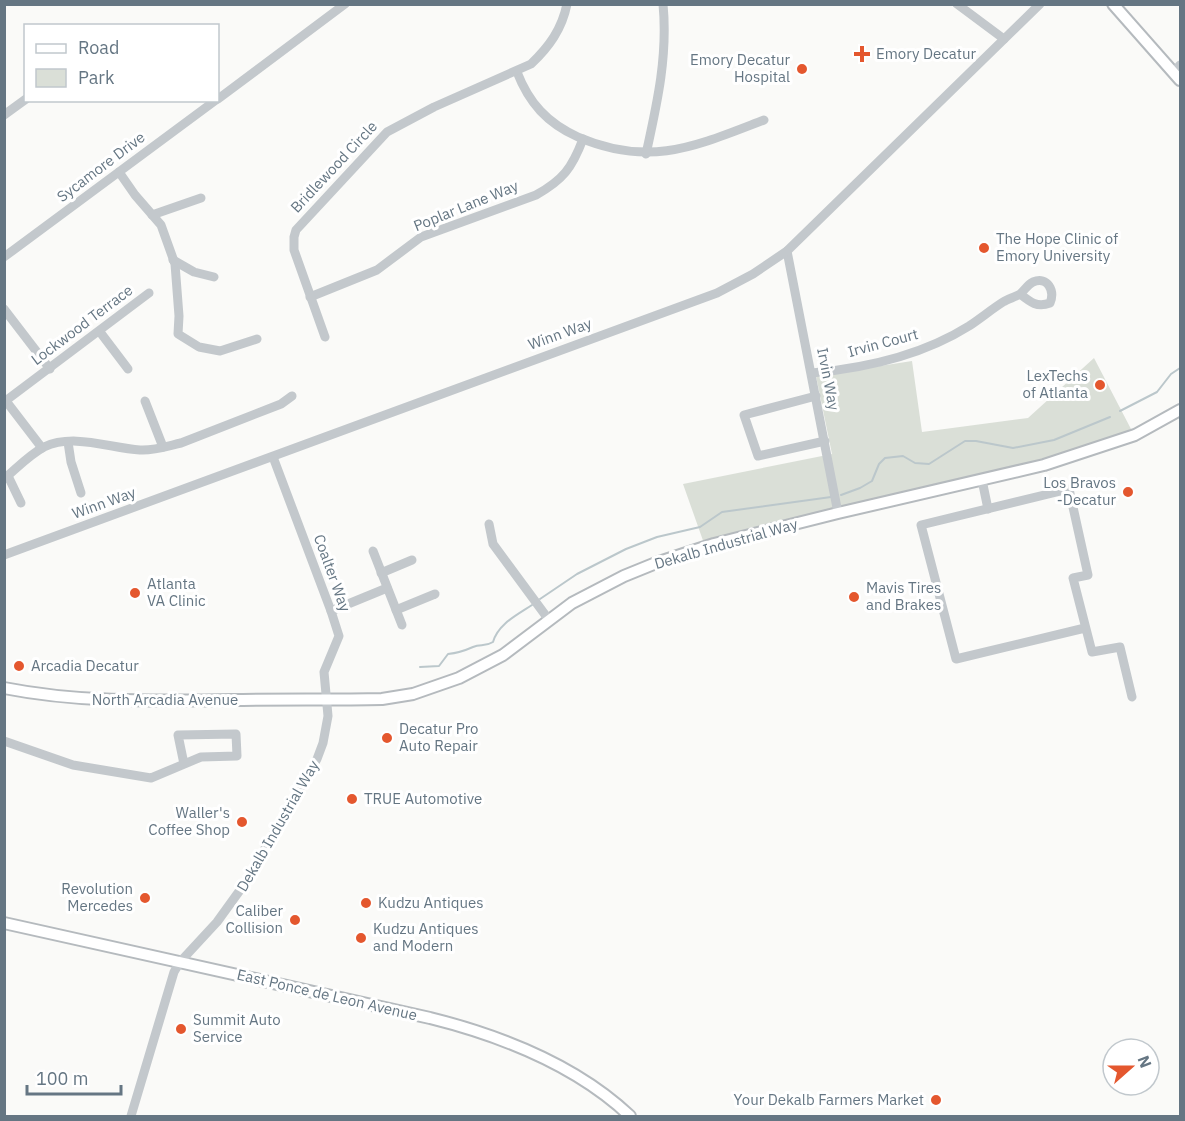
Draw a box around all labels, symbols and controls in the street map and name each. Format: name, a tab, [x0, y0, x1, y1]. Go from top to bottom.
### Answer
legend	[24, 24, 219, 102]
text: Road	[78, 36, 119, 59]
place label: Emory Decatur	[876, 44, 977, 63]
marker: Emory Decatur	[853, 45, 871, 63]
place label: Emory Decatur Hospital	[690, 50, 790, 86]
marker: Emory Decatur Hospital	[795, 62, 809, 76]
text: Park	[78, 66, 115, 89]
street label: Bridlewood Circle	[286, 117, 381, 217]
street label: Sycamore Drive	[53, 127, 148, 206]
street label: Poplar Lane Way	[411, 176, 522, 235]
place label: The Hope Clinic of Emory University	[996, 229, 1118, 265]
marker: The Hope Clinic of Emory University	[977, 241, 991, 255]
street label: Lockwood Terrace	[27, 280, 136, 369]
street label: Winn Way	[525, 313, 595, 354]
street label: Irvin Court	[846, 324, 920, 361]
street label: Irvin Way	[813, 346, 844, 412]
place label: LexTechs of Atlanta	[1023, 366, 1088, 402]
marker: LexTechs of Atlanta	[1093, 378, 1107, 392]
place label: Los Bravos -Decatur	[1043, 473, 1116, 509]
street label: Winn Way	[69, 482, 139, 523]
marker: Los Bravos -Decatur	[1121, 485, 1135, 499]
street label: Dekalb Industrial Way	[652, 514, 800, 573]
street label: Coalter Way	[310, 532, 355, 615]
place label: Atlanta VA Clinic	[147, 574, 206, 610]
place label: Mavis Tires and Brakes	[866, 578, 941, 614]
marker: Atlanta VA Clinic	[128, 586, 142, 600]
marker: Mavis Tires and Brakes	[847, 590, 861, 604]
place label: Arcadia Decatur	[31, 656, 139, 675]
marker: Arcadia Decatur	[12, 659, 26, 673]
street label: North Arcadia Avenue	[92, 690, 238, 709]
place label: Decatur Pro Auto Repair	[399, 719, 478, 755]
marker: Decatur Pro Auto Repair	[380, 731, 394, 745]
street label: Dekalb Industrial Way	[232, 756, 323, 895]
place label: TRUE Automotive	[364, 789, 482, 808]
marker: TRUE Automotive	[345, 792, 359, 806]
place label: Waller's Coffee Shop	[148, 803, 230, 839]
marker: Waller's Coffee Shop	[235, 815, 249, 829]
place label: Revolution Mercedes	[61, 879, 133, 915]
marker: Revolution Mercedes	[138, 891, 152, 905]
place label: Kudzu Antiques	[378, 893, 484, 912]
marker: Kudzu Antiques	[359, 896, 373, 910]
place label: Caliber Collision	[225, 901, 283, 937]
marker: Caliber Collision	[288, 913, 302, 927]
place label: Kudzu Antiques and Modern	[373, 919, 479, 955]
marker: Kudzu Antiques and Modern	[354, 931, 368, 945]
street label: East Ponce de Leon Avenue	[235, 965, 419, 1025]
place label: Summit Auto Service	[193, 1010, 281, 1046]
marker: Summit Auto Service	[174, 1022, 188, 1036]
north arrow	[1101, 1037, 1161, 1097]
text: N	[1134, 1053, 1156, 1071]
scale bar	[27, 1058, 122, 1096]
text: 100 m	[36, 1067, 88, 1090]
place label: Your Dekalb Farmers Market	[734, 1090, 924, 1109]
marker: Your Dekalb Farmers Market	[929, 1093, 943, 1107]

